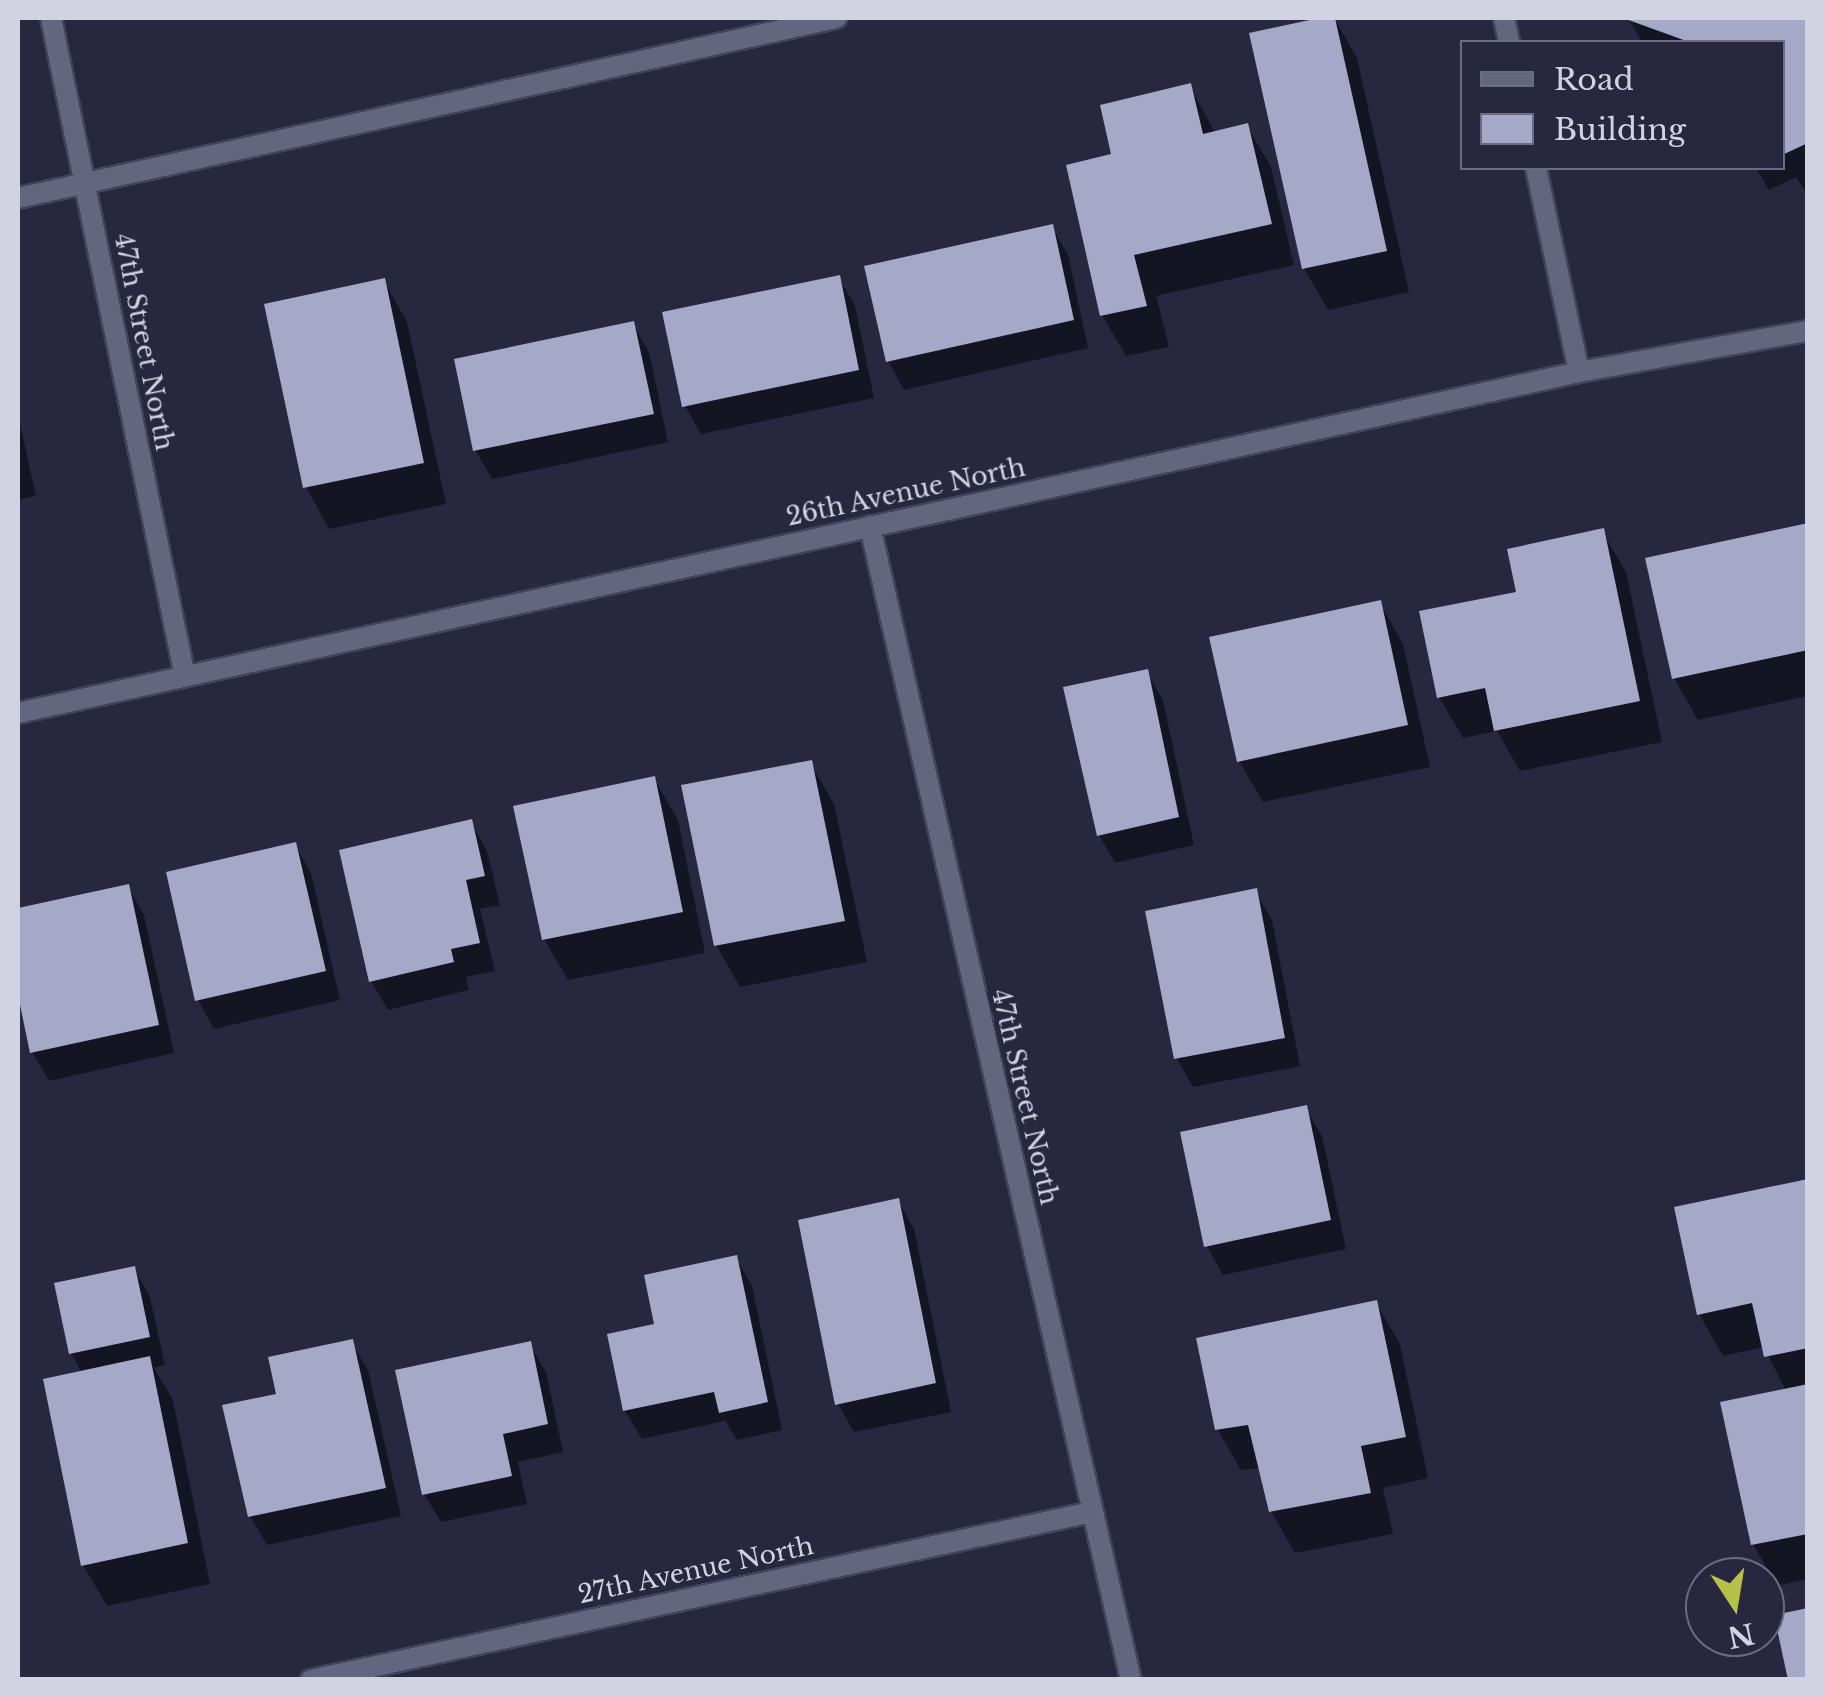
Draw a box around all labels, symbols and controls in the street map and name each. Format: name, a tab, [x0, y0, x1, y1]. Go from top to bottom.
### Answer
legend	[1460, 40, 1785, 170]
text: Road	[1554, 61, 1634, 98]
text: Building	[1554, 111, 1686, 148]
street label: 47th Street North	[107, 231, 179, 453]
street label: 26th Avenue North	[783, 453, 1029, 533]
street label: 47th Street North	[985, 986, 1063, 1208]
street label: 27th Avenue North	[575, 1531, 817, 1611]
north arrow	[1685, 1557, 1785, 1657]
text: N	[1724, 1615, 1757, 1655]

